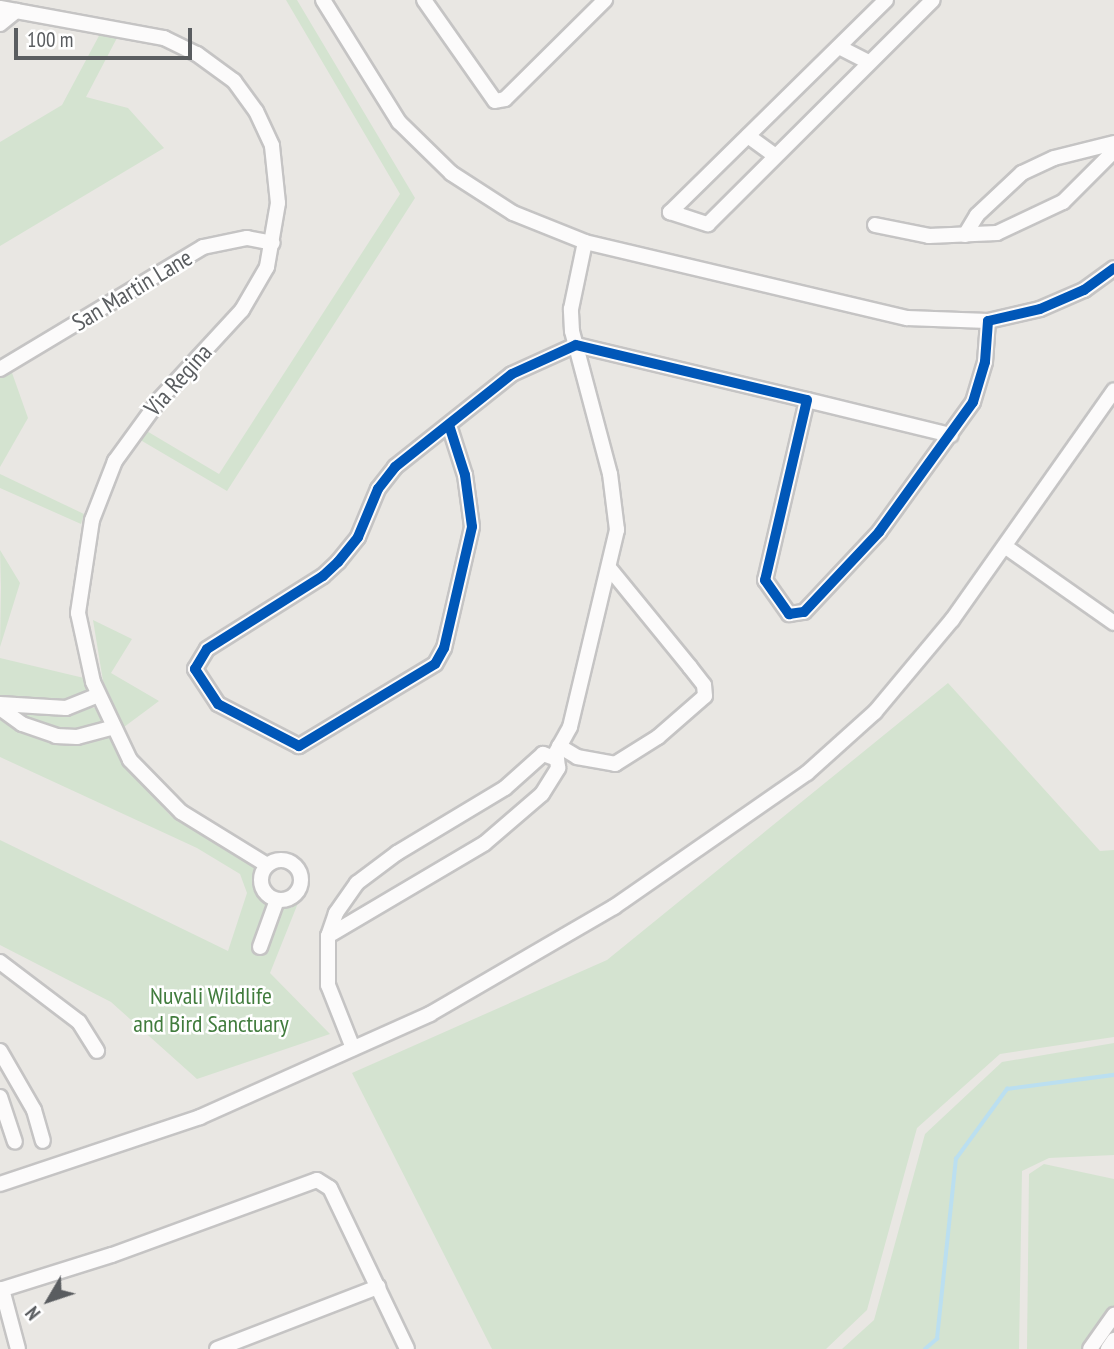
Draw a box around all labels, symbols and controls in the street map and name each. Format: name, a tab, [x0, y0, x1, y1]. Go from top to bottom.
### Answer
scale bar	[18, 14, 196, 58]
text: 100 m	[27, 26, 73, 53]
street label: San Martin Lane	[67, 243, 197, 337]
street label: Via Regina	[138, 338, 218, 422]
park label: Nuvali Wildlife and Bird Sanctuary	[133, 982, 289, 1038]
north arrow	[14, 1265, 84, 1335]
text: N	[20, 1302, 45, 1325]

